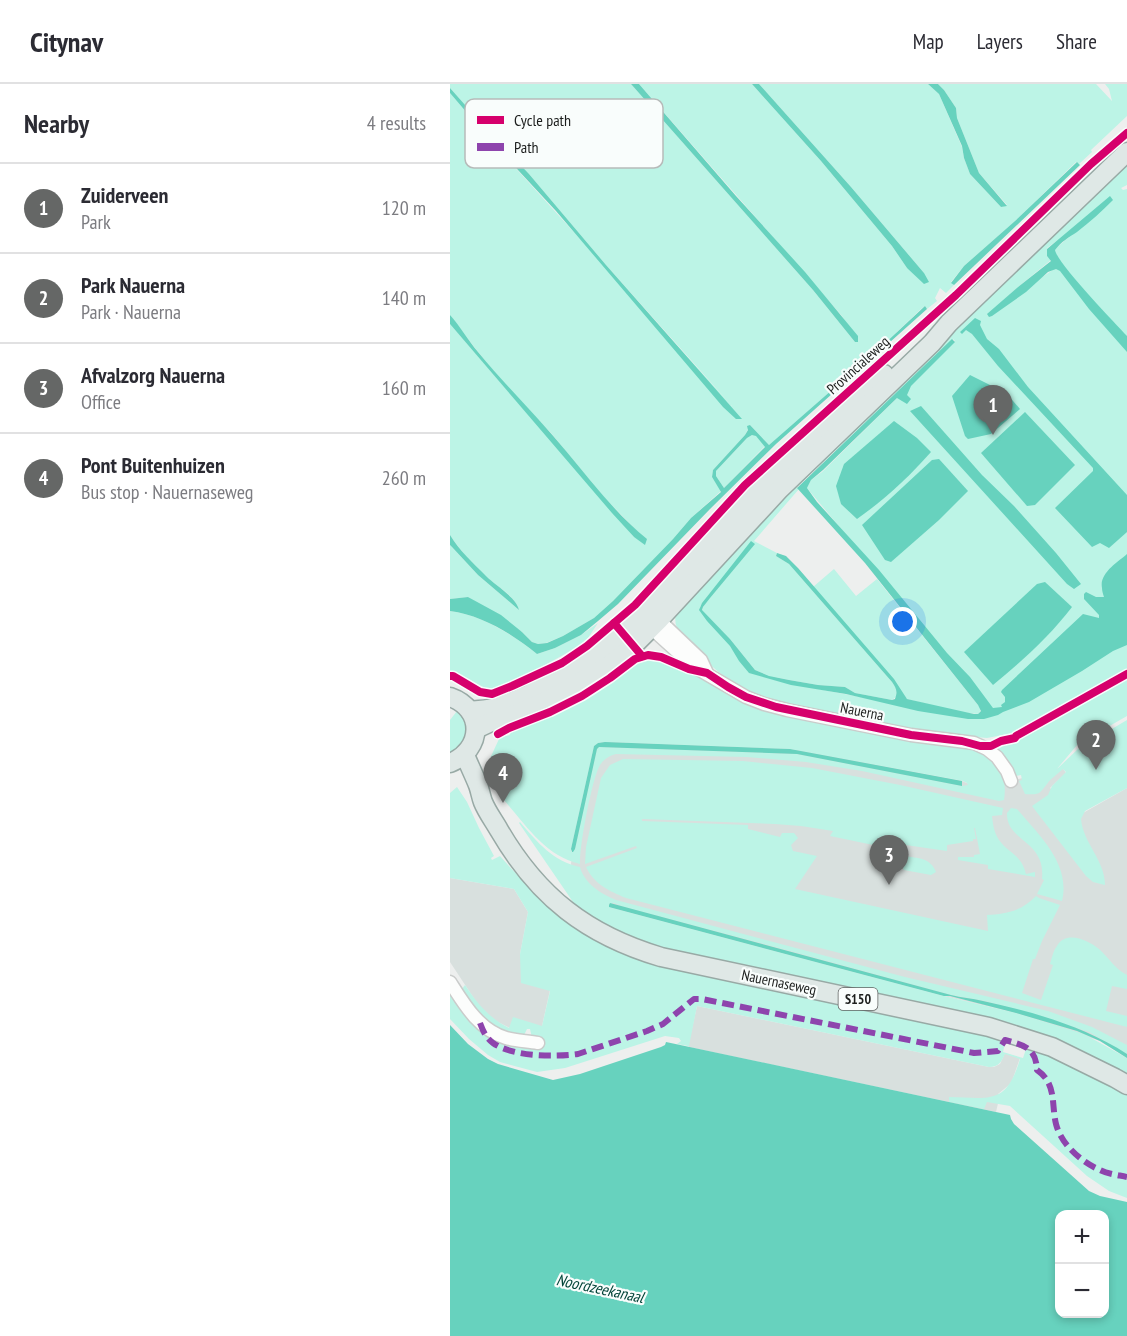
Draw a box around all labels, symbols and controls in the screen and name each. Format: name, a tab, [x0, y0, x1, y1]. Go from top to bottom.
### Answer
text: Citynav	[30, 23, 103, 60]
text: Map	[913, 28, 944, 55]
text: Layers	[977, 28, 1023, 55]
text: Share	[1056, 28, 1097, 55]
legend	[465, 99, 663, 168]
text: Nearby	[24, 107, 89, 140]
text: 4 results	[367, 110, 426, 136]
text: Cycle path	[514, 110, 571, 130]
text: Path	[514, 137, 539, 157]
text: Zuiderveen	[81, 181, 168, 209]
text: 1	[39, 195, 48, 221]
text: 120 m	[382, 195, 426, 221]
text: Park	[81, 209, 111, 235]
text: Park Nauerna	[81, 271, 185, 299]
text: 2	[39, 285, 48, 311]
text: 140 m	[382, 285, 426, 311]
text: Park · Nauerna	[81, 299, 181, 325]
street label: Provincialeweg	[823, 332, 893, 398]
text: Afvalzorg Nauerna	[81, 361, 225, 389]
text: 3	[39, 375, 48, 401]
text: 160 m	[382, 375, 426, 401]
pin: 1	[974, 386, 1012, 435]
text: Office	[81, 389, 121, 415]
text: Pont Buitenhuizen	[81, 451, 225, 479]
text: 4	[39, 465, 48, 491]
text: 260 m	[382, 465, 426, 491]
text: Bus stop · Nauernaseweg	[81, 479, 253, 505]
your location	[888, 607, 917, 636]
street label: Nauerna	[839, 698, 885, 724]
pin: 2	[1076, 720, 1116, 770]
pin: 4	[484, 754, 522, 803]
pin: 3	[870, 836, 908, 885]
street label: Nauernaseweg	[740, 965, 818, 999]
road number: S150	[838, 988, 878, 1010]
map controls	[1055, 1210, 1109, 1318]
button: +	[1055, 1210, 1109, 1264]
button: −	[1055, 1264, 1109, 1318]
water label: Noordzeekanaal	[555, 1269, 647, 1307]

